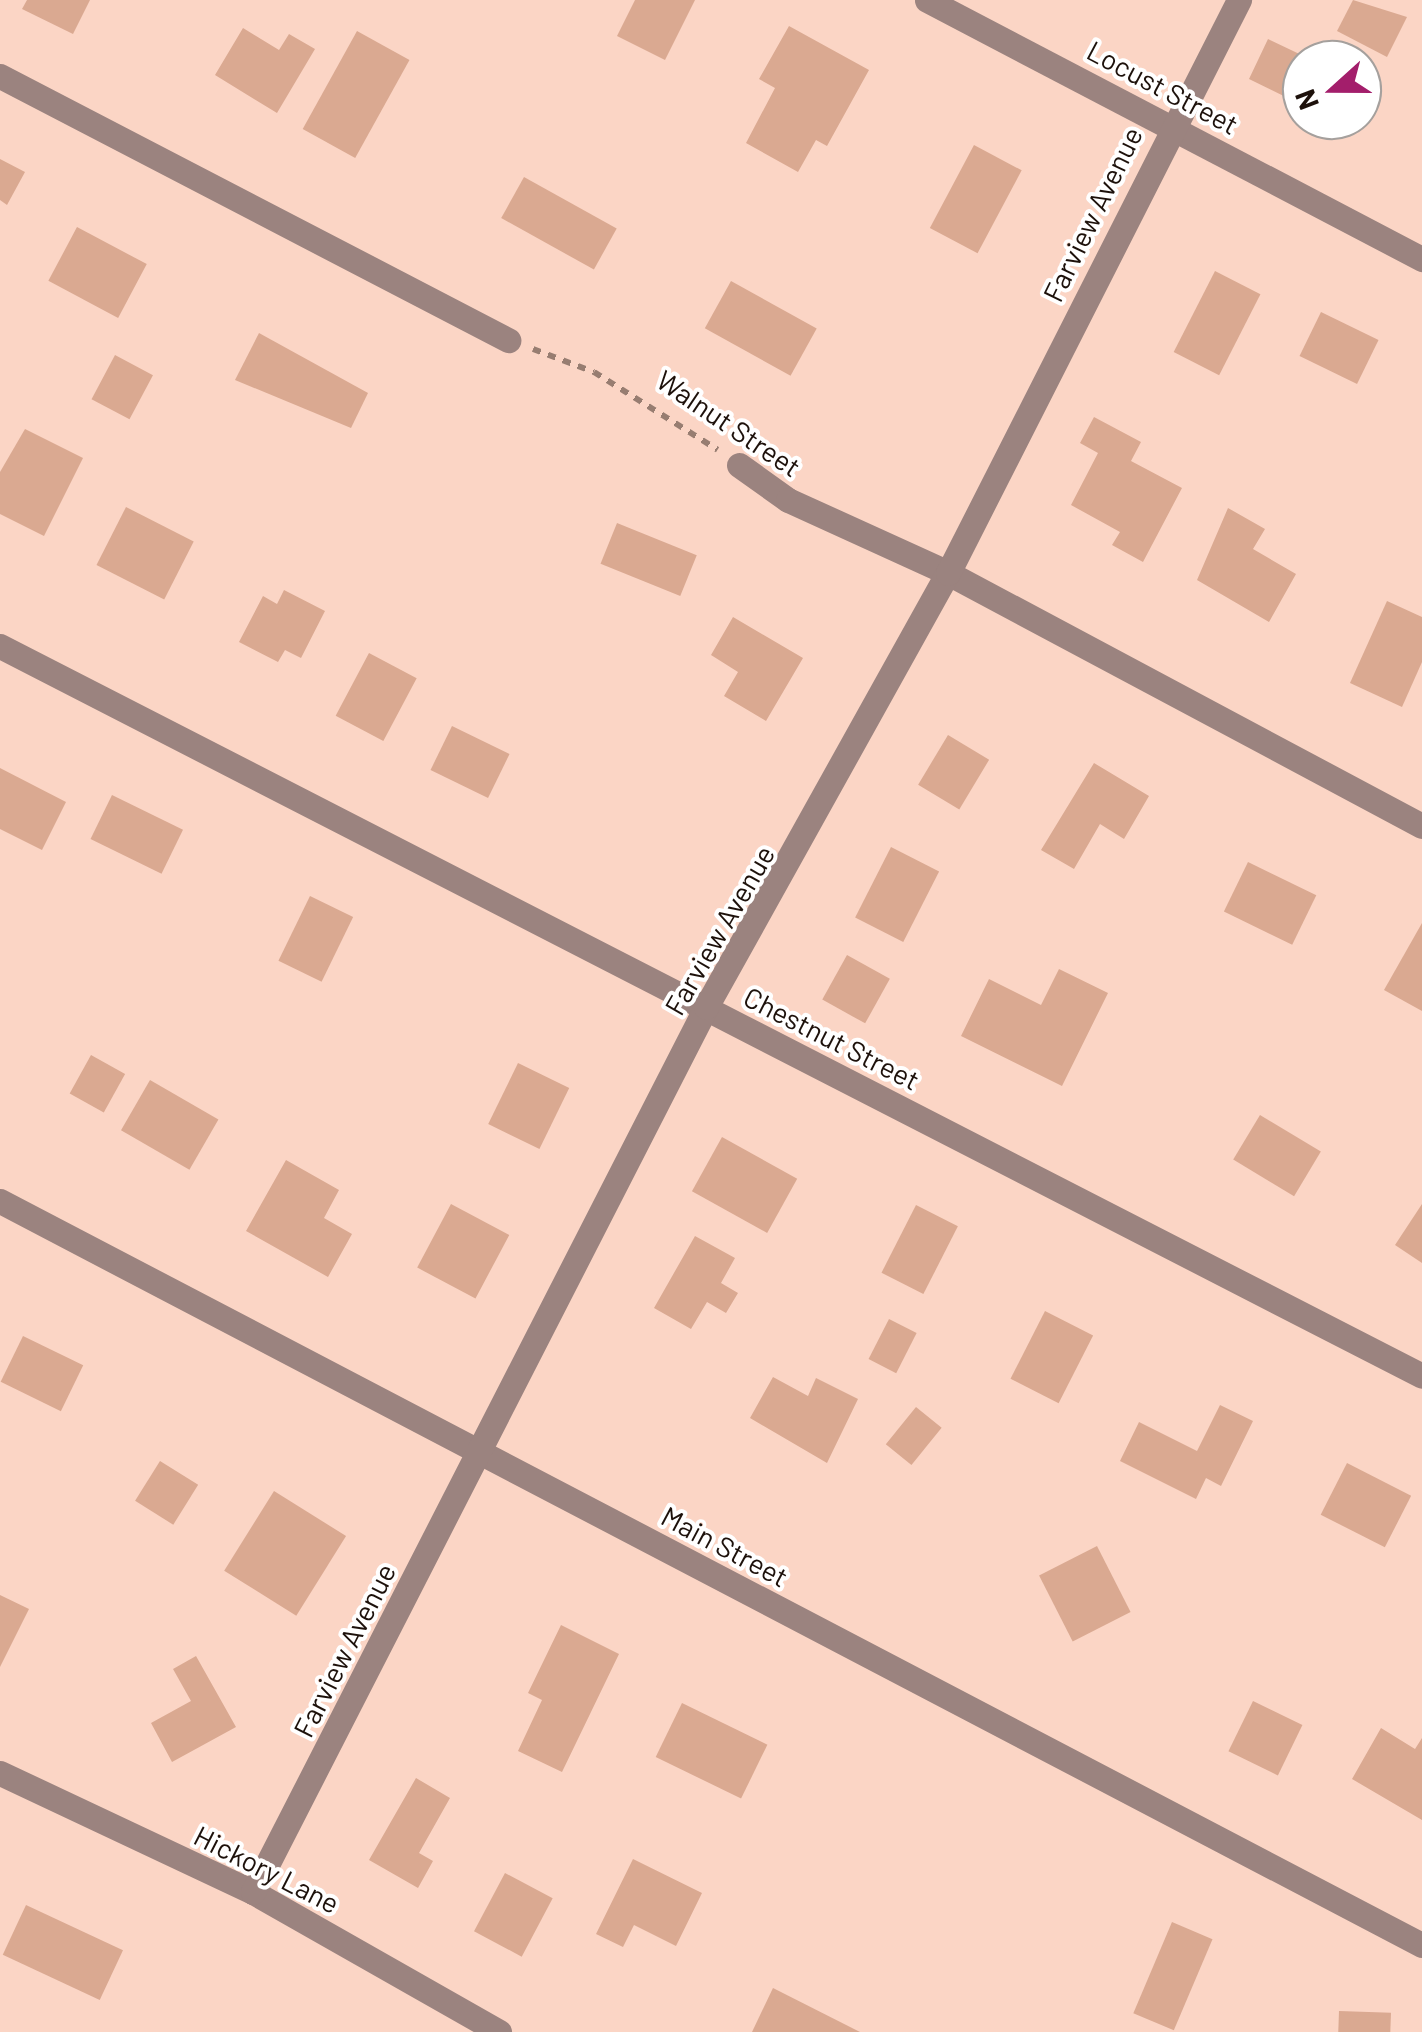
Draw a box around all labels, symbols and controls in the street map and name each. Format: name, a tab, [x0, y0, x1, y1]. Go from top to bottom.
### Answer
street label: Locust Street	[1082, 33, 1244, 141]
north arrow	[1282, 40, 1382, 140]
text: N	[1287, 85, 1325, 115]
street label: Farview Avenue	[1035, 121, 1149, 307]
street label: Walnut Street	[651, 363, 807, 483]
street label: Farview Avenue	[657, 839, 781, 1021]
street label: Chestnut Street	[739, 979, 925, 1097]
street label: Main Street	[656, 1499, 794, 1593]
street label: Farview Avenue	[286, 1558, 402, 1742]
street label: Hickory Lane	[189, 1818, 345, 1920]

